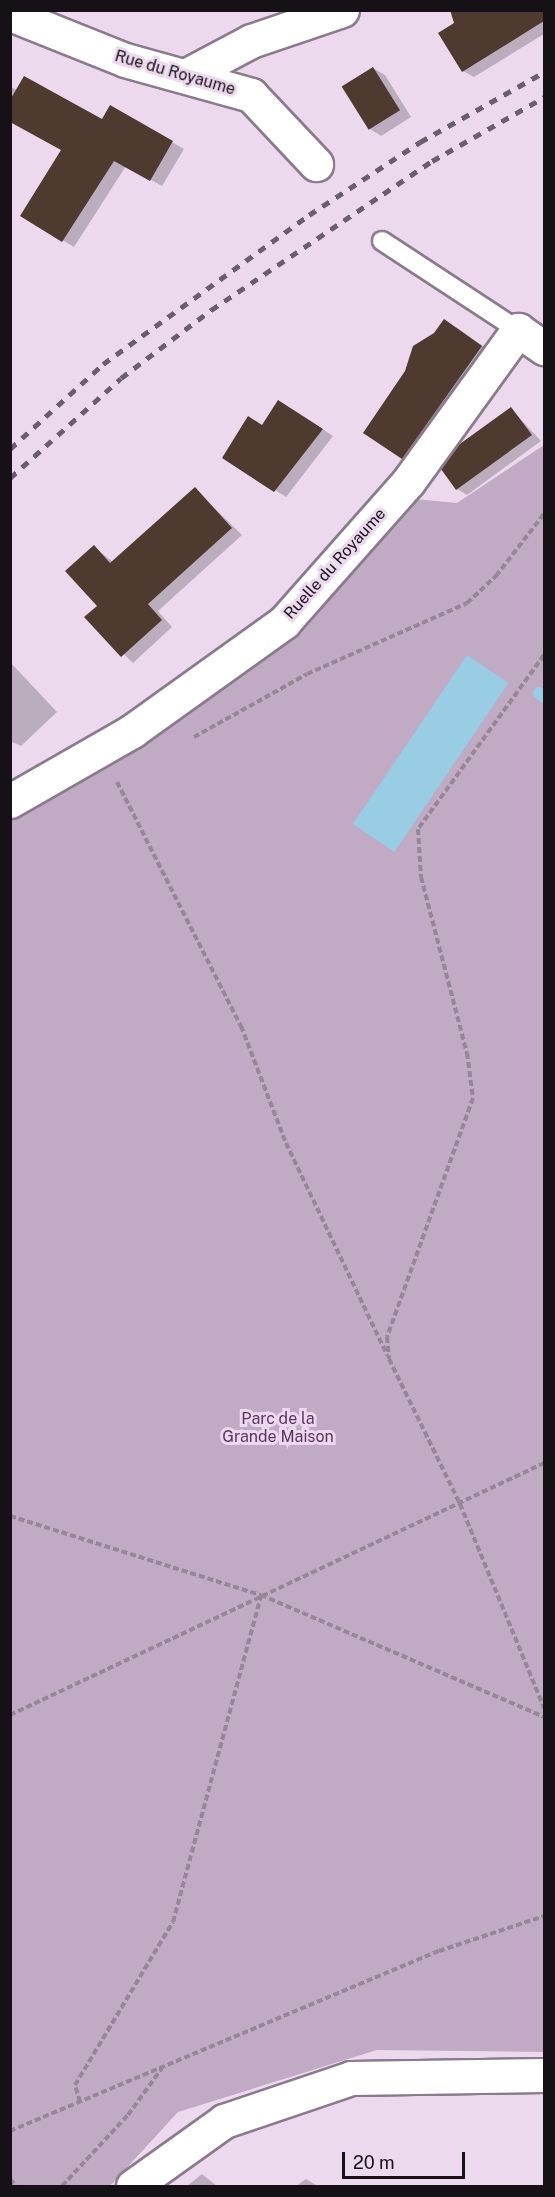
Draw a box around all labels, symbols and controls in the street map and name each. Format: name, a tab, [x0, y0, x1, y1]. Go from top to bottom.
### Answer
street label: Rue du Royaume	[112, 47, 238, 99]
street label: Ruelle du Royaume	[280, 505, 390, 623]
park label: Parc de la Grande Maison	[222, 1409, 334, 1447]
scale bar	[345, 2140, 468, 2178]
text: 20 m	[353, 2152, 395, 2173]

